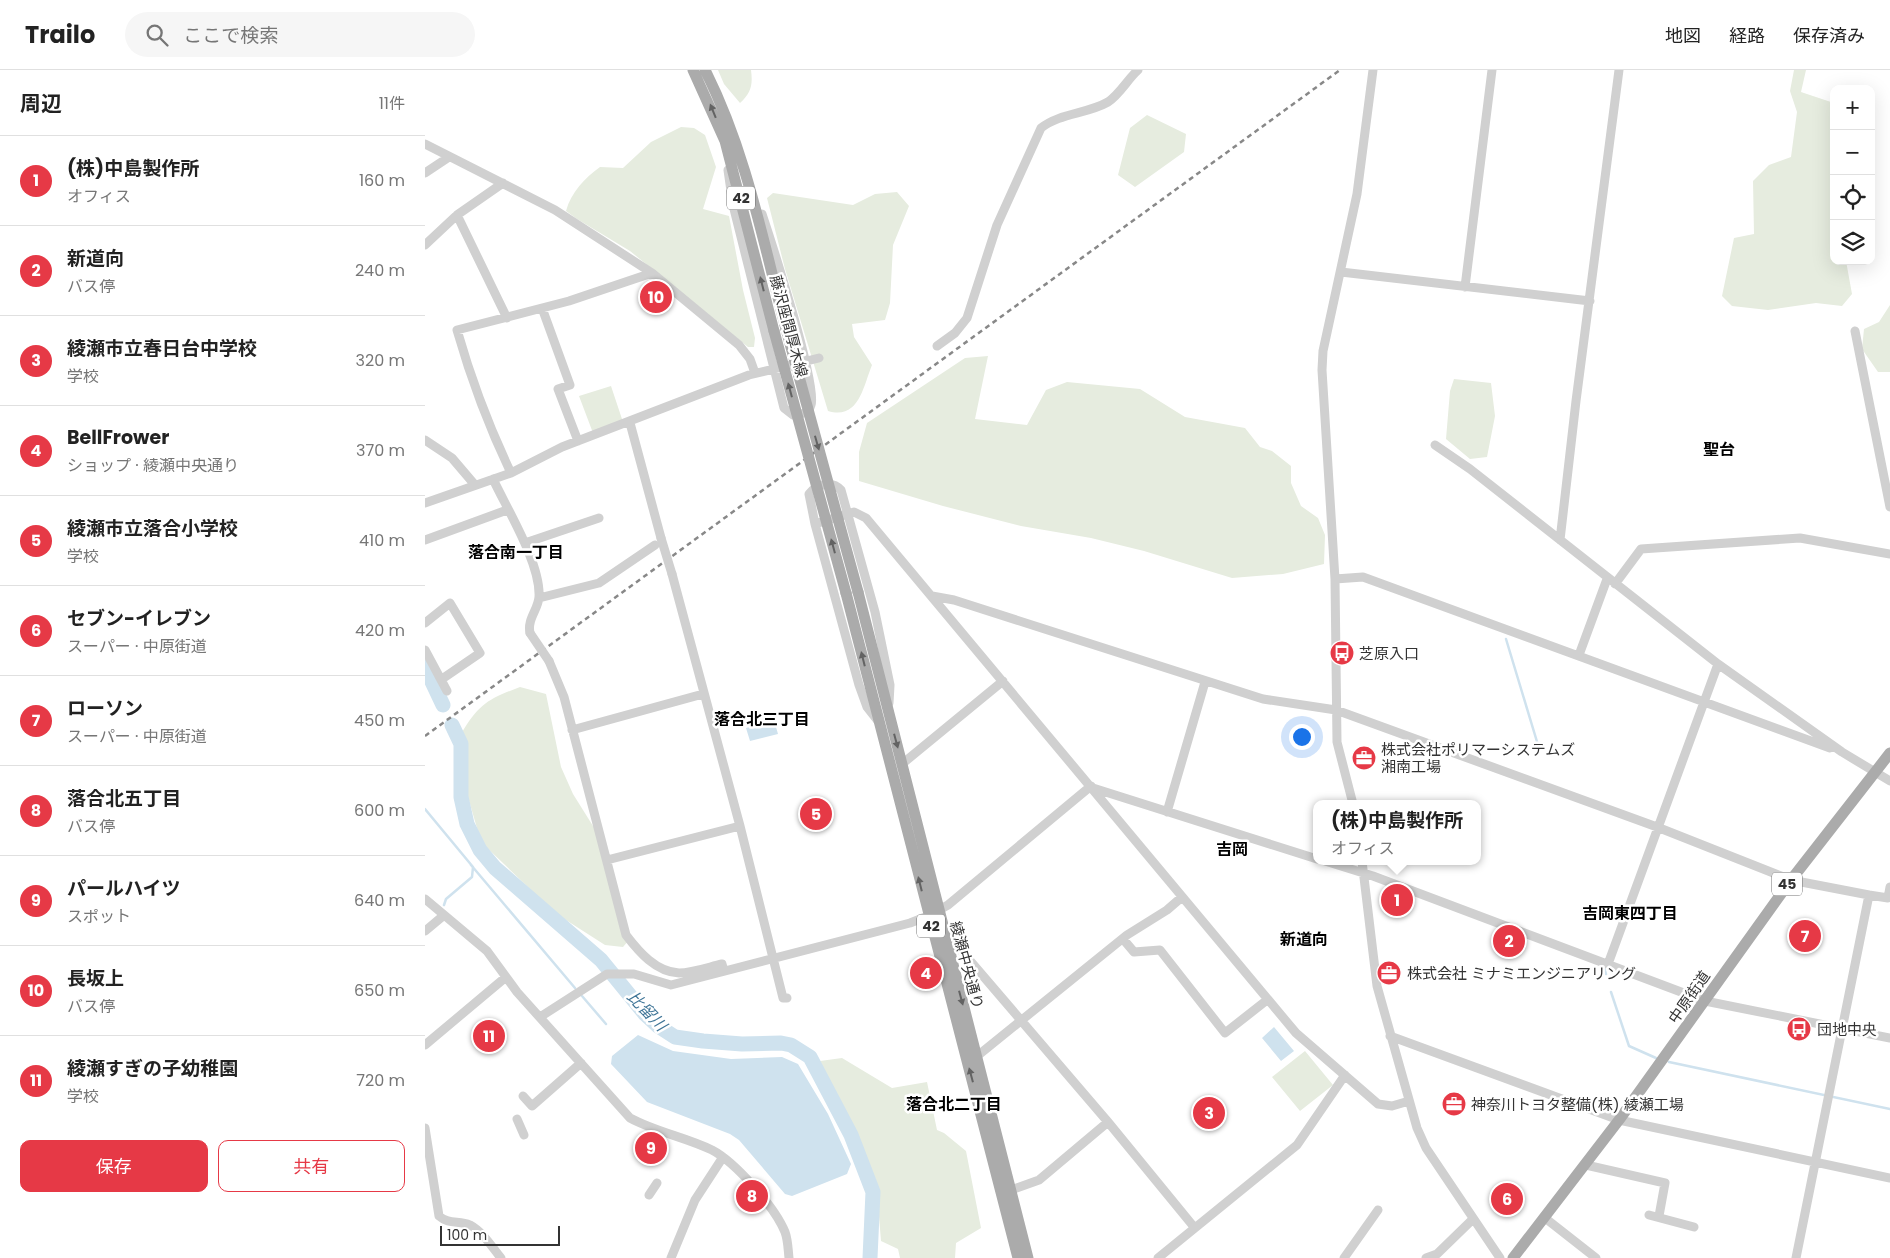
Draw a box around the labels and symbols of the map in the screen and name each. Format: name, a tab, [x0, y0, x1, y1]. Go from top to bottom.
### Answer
one-way arrow	[709, 103, 717, 118]
road number: 42	[727, 186, 755, 210]
street label: 藤沢座間厚木線	[765, 273, 813, 379]
one-way arrow	[758, 276, 766, 291]
pin: 10	[640, 278, 672, 316]
one-way arrow	[786, 382, 794, 397]
one-way arrow	[814, 436, 822, 451]
district label: 聖台	[1703, 438, 1735, 461]
one-way arrow	[829, 539, 837, 554]
district label: 落合南一丁目	[468, 541, 564, 564]
bus stop icon: 芝原入口	[1329, 640, 1355, 666]
place label: 芝原入口	[1359, 643, 1419, 664]
one-way arrow	[858, 652, 866, 667]
district label: 落合北三丁目	[714, 708, 810, 731]
your location	[1289, 724, 1315, 750]
one-way arrow	[892, 734, 900, 749]
place label: 株式会社ポリマーシステムズ 湘南工場	[1381, 739, 1575, 777]
office icon: 株式会社ポリマーシステムズ 湘南工場	[1351, 745, 1377, 771]
pin: 5	[800, 795, 832, 833]
district label: 吉岡	[1216, 838, 1248, 861]
road number: 45	[1772, 872, 1802, 896]
one-way arrow	[916, 877, 924, 892]
pin: 1	[1381, 881, 1413, 919]
district label: 吉岡東四丁目	[1582, 902, 1678, 925]
road number: 42	[917, 914, 945, 938]
pin: 7	[1789, 917, 1821, 955]
street label: 綾瀬中央通り	[945, 919, 989, 1011]
pin: 2	[1493, 922, 1525, 960]
district label: 新道向	[1280, 928, 1328, 951]
pin: 4	[910, 954, 942, 992]
office icon: 株式会社 ミナミエンジニアリング	[1376, 960, 1402, 986]
place label: 株式会社 ミナミエンジニアリング	[1407, 963, 1636, 984]
street label: 中原街道	[1663, 966, 1715, 1028]
water label: 比留川	[622, 986, 673, 1038]
one-way arrow	[957, 991, 965, 1006]
bus stop icon: 団地中央	[1786, 1016, 1812, 1042]
pin: 11	[473, 1017, 505, 1055]
place label: 団地中央	[1817, 1019, 1877, 1040]
one-way arrow	[967, 1068, 975, 1083]
office icon: 神奈川トヨタ整備(株) 綾瀬工場	[1441, 1091, 1467, 1117]
district label: 落合北二丁目	[906, 1093, 1002, 1116]
pin: 3	[1193, 1094, 1225, 1132]
place label: 神奈川トヨタ整備(株) 綾瀬工場	[1471, 1094, 1684, 1115]
pin: 9	[635, 1129, 667, 1167]
pin: 8	[736, 1177, 768, 1215]
pin: 6	[1491, 1180, 1523, 1218]
scale bar	[440, 1223, 560, 1246]

